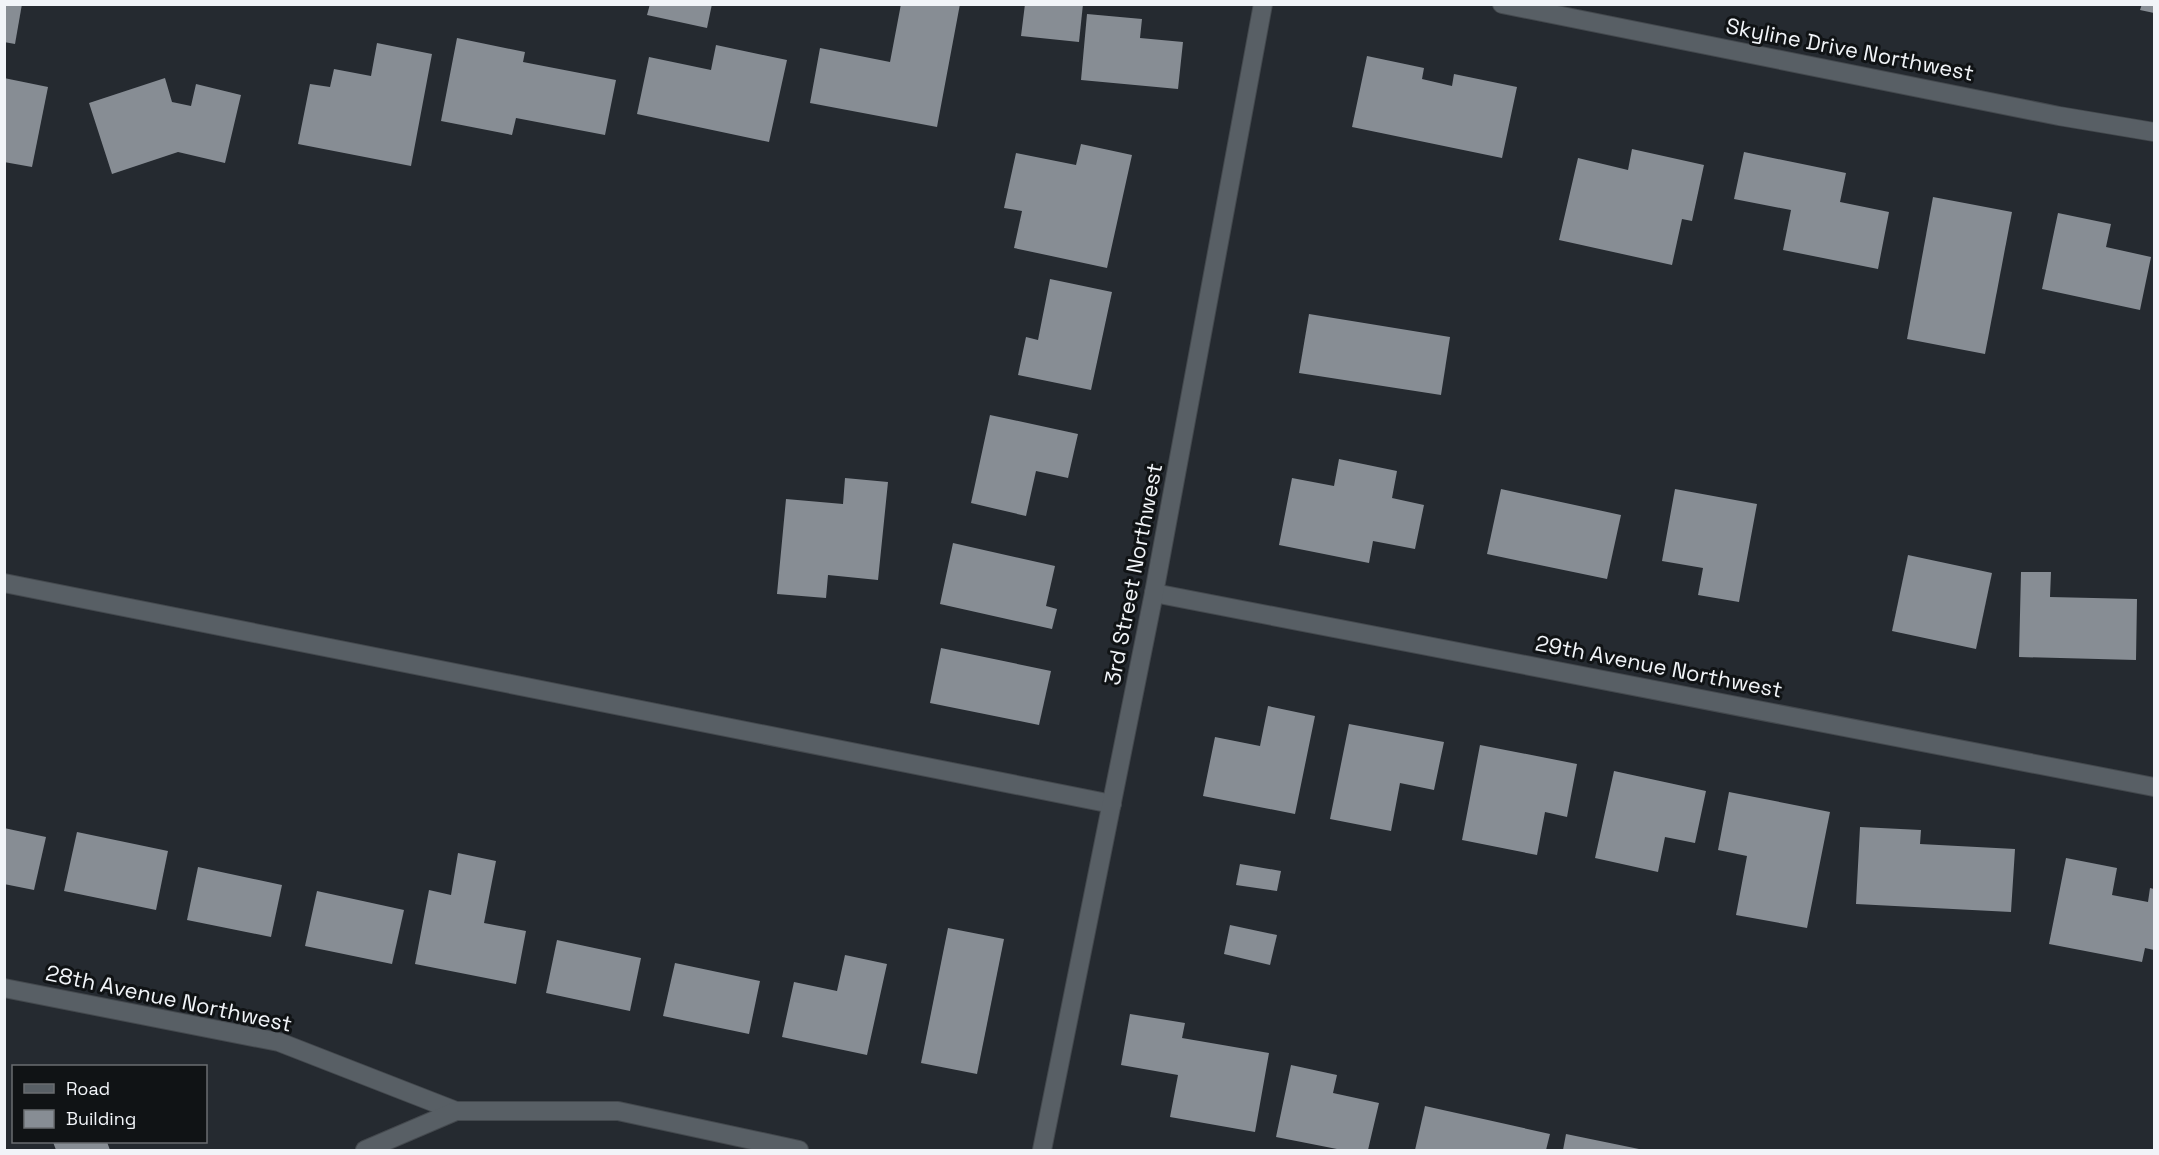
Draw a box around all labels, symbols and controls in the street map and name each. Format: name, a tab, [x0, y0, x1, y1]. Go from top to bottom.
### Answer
street label: Skyline Drive Northwest	[1724, 11, 1976, 87]
street label: 3rd Street Northwest	[1098, 461, 1168, 687]
street label: 29th Avenue Northwest	[1533, 628, 1785, 704]
street label: 28th Avenue Northwest	[43, 958, 295, 1038]
legend	[12, 1065, 207, 1143]
text: Road	[66, 1077, 110, 1100]
text: Building	[66, 1107, 136, 1130]

